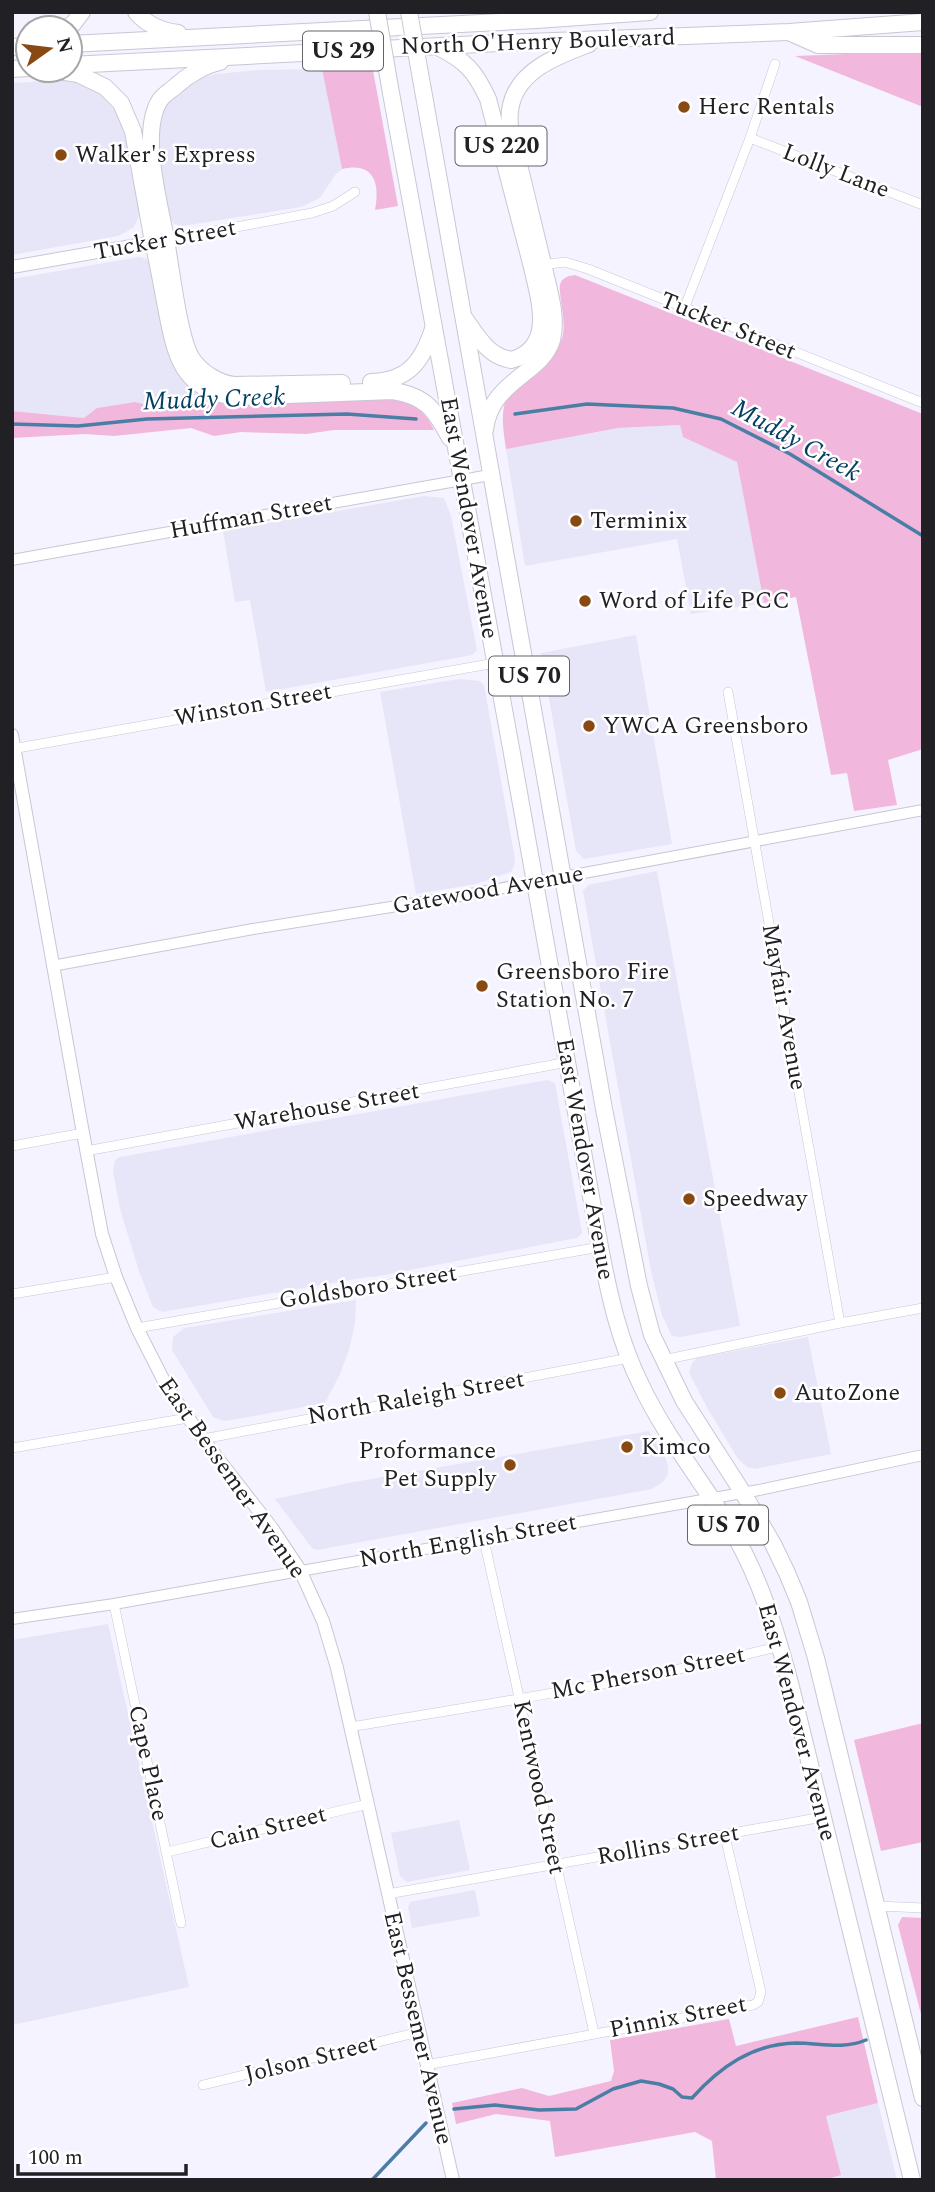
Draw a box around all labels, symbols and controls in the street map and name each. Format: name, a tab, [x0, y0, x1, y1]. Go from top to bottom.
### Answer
north arrow	[14, 14, 84, 84]
street label: North O'Henry Boulevard	[400, 19, 676, 65]
road number: US 29	[303, 32, 383, 70]
text: N	[48, 34, 80, 56]
place label: Herc Rentals	[698, 89, 835, 125]
marker: Herc Rentals	[676, 99, 692, 115]
road number: US 220	[456, 127, 546, 166]
street label: Lolly Lane	[777, 134, 895, 208]
place label: Walker's Express	[75, 137, 256, 173]
marker: Walker's Express	[53, 147, 69, 163]
street label: Tucker Street	[91, 210, 239, 270]
street label: Tucker Street	[655, 282, 801, 370]
water label: Muddy Creek	[142, 377, 286, 421]
water label: Muddy Creek	[724, 388, 868, 492]
street label: East Wendover Avenue	[430, 394, 508, 642]
street label: Huffman Street	[167, 485, 335, 549]
place label: Terminix	[590, 503, 688, 539]
marker: Terminix	[568, 513, 584, 529]
place label: Word of Life PCC	[599, 583, 790, 619]
marker: Word of Life PCC	[577, 593, 593, 609]
road number: US 70	[489, 656, 569, 696]
street label: Winston Street	[171, 673, 335, 737]
place label: YWCA Greensboro	[603, 708, 809, 744]
marker: YWCA Greensboro	[581, 718, 597, 734]
street label: Gatewood Avenue	[390, 856, 586, 924]
street label: Mayfair Avenue	[752, 921, 816, 1093]
place label: Greensboro Fire Station No. 7	[496, 954, 669, 1018]
marker: Greensboro Fire Station No. 7	[474, 978, 490, 994]
street label: East Wendover Avenue	[546, 1035, 624, 1283]
street label: Warehouse Street	[232, 1073, 422, 1141]
place label: Speedway	[703, 1181, 809, 1217]
marker: Speedway	[681, 1191, 697, 1207]
street label: Goldsboro Street	[276, 1255, 460, 1319]
street label: North Raleigh Street	[305, 1361, 527, 1435]
street label: East Bessemer Avenue	[149, 1370, 315, 1586]
place label: AutoZone	[794, 1375, 900, 1411]
marker: AutoZone	[772, 1385, 788, 1401]
place label: Kimco	[641, 1429, 711, 1465]
place label: Proformance Pet Supply	[358, 1433, 497, 1497]
marker: Kimco	[619, 1439, 635, 1455]
marker: Proformance Pet Supply	[502, 1457, 518, 1473]
street label: North English Street	[356, 1504, 580, 1578]
road number: US 70	[688, 1506, 768, 1544]
street label: East Wendover Avenue	[748, 1599, 846, 1845]
street label: Mc Pherson Street	[548, 1637, 748, 1709]
street label: Kentwood Street	[503, 1696, 575, 1878]
street label: Cape Place	[118, 1702, 178, 1824]
street label: Cain Street	[206, 1796, 330, 1860]
street label: Rollins Street	[594, 1815, 742, 1875]
street label: East Bessemer Avenue	[374, 1908, 462, 2148]
street label: Pinnix Street	[606, 1986, 750, 2048]
street label: Jolson Street	[241, 2025, 381, 2093]
scale bar	[18, 2132, 186, 2176]
text: 100 m	[28, 2142, 83, 2174]

